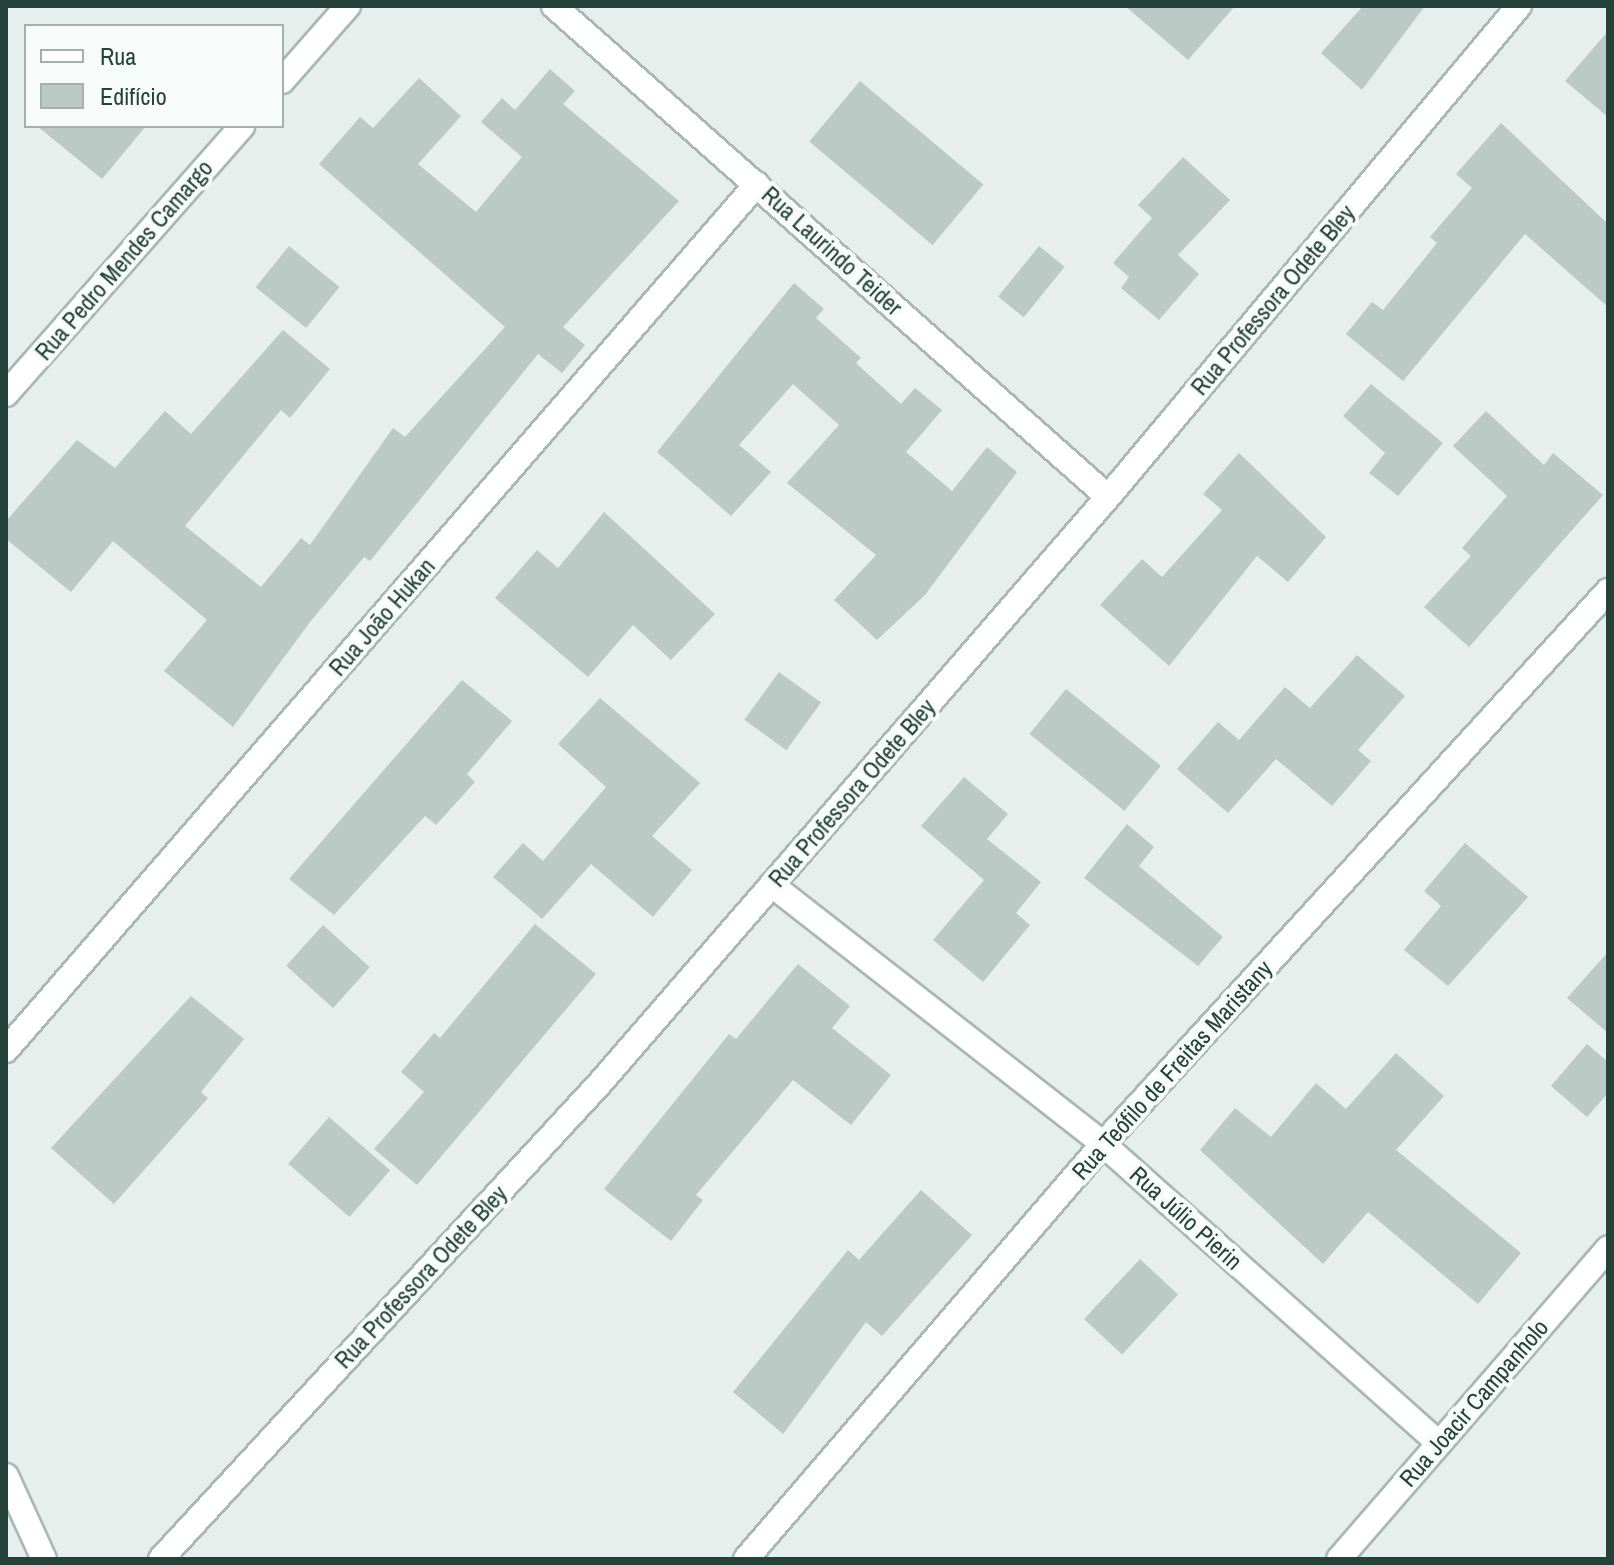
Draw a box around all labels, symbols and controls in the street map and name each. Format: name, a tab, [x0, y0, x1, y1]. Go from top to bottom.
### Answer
legend	[24, 24, 284, 128]
text: Rua	[100, 40, 136, 72]
text: Edifício	[100, 80, 167, 112]
street label: Rua Pedro Mendes Camargo	[29, 154, 219, 366]
street label: Rua Laurindo Teider	[756, 180, 908, 322]
street label: Rua Professora Odete Bley	[1185, 199, 1361, 401]
street label: Rua João Hukan	[323, 552, 441, 682]
street label: Rua Professora Odete Bley	[763, 693, 941, 893]
street label: Rua Teófilo de Freitas Maristany	[1066, 954, 1278, 1186]
street label: Rua Júlio Pierin	[1124, 1160, 1248, 1276]
street label: Rua Professora Odete Bley	[329, 1180, 513, 1374]
street label: Rua Joacir Campanholo	[1394, 1313, 1554, 1493]

